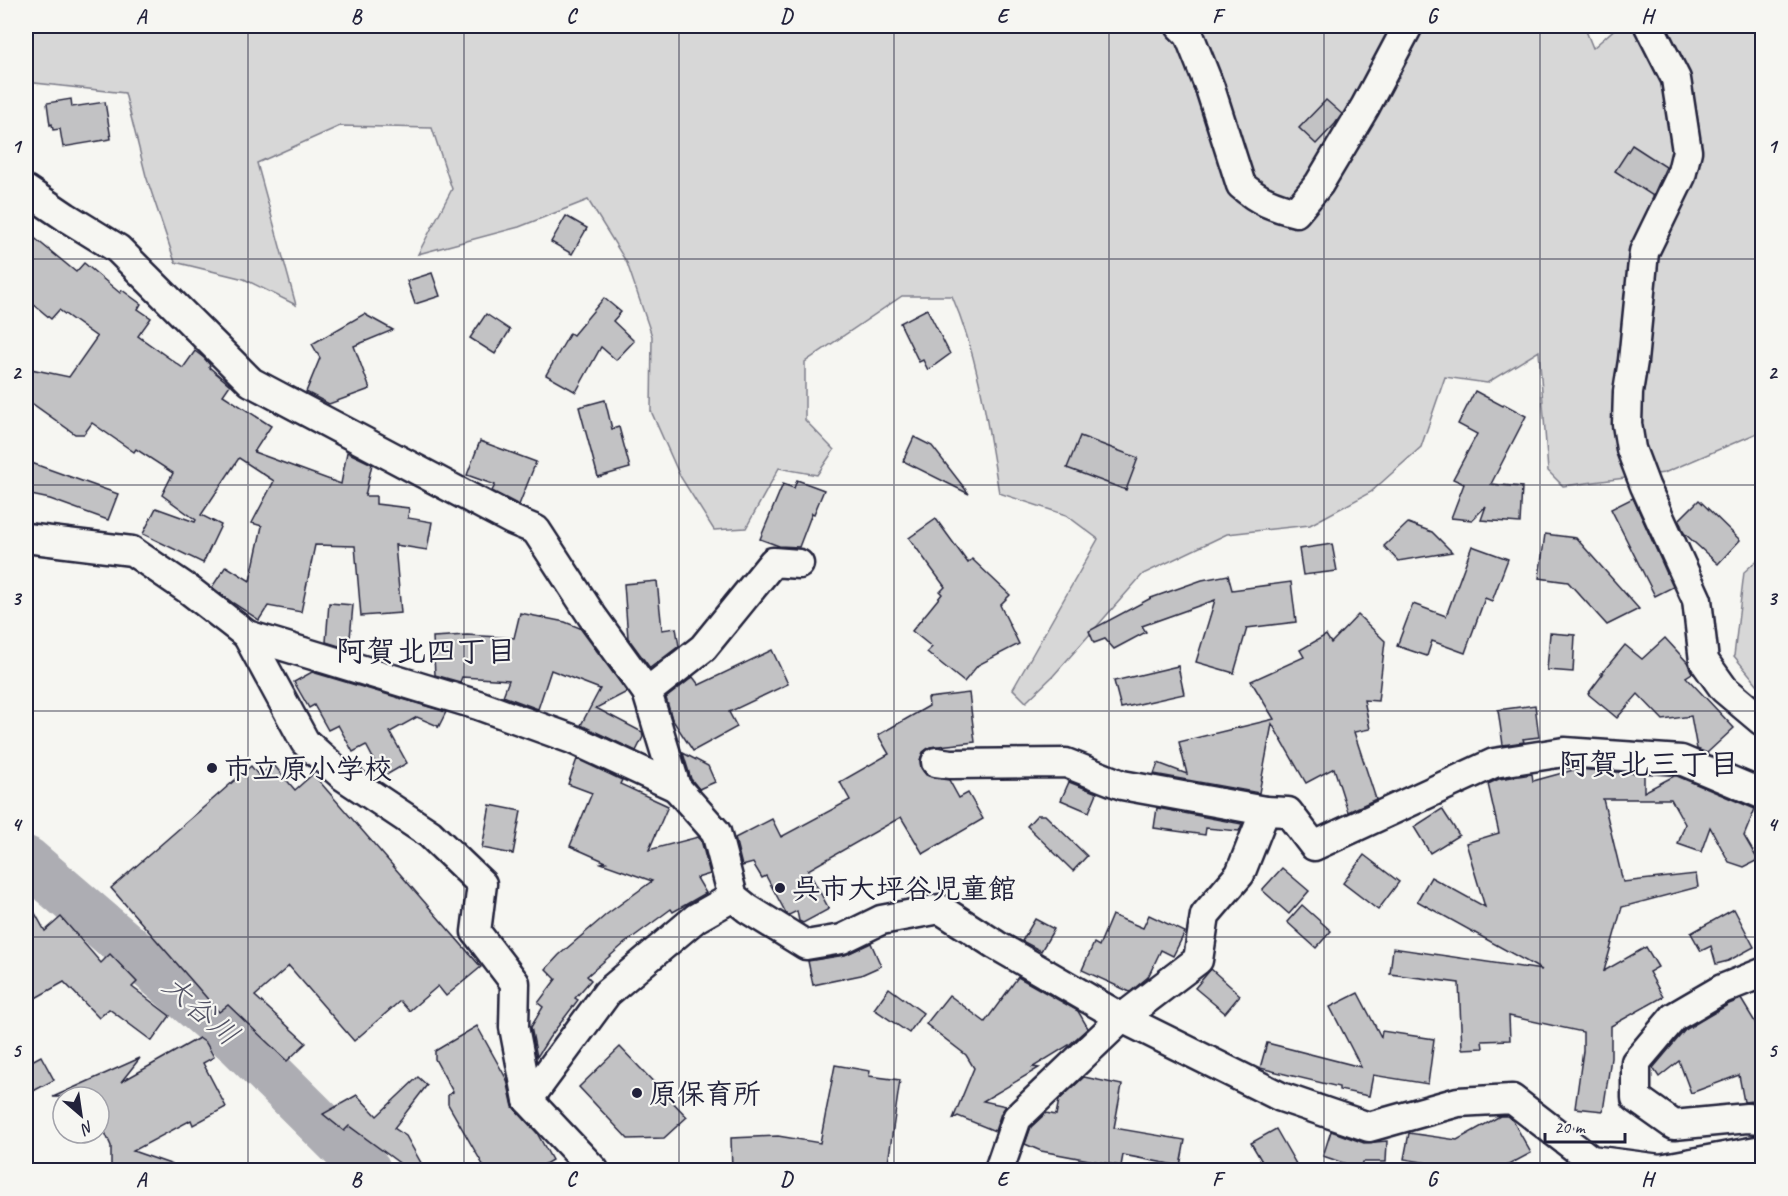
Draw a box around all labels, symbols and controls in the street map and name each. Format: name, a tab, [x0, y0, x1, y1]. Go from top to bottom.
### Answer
text: A	[136, 4, 148, 29]
text: B	[351, 4, 363, 29]
text: C	[566, 4, 578, 29]
text: D	[780, 4, 794, 29]
text: E	[997, 4, 1011, 29]
text: F	[1212, 4, 1226, 29]
text: G	[1427, 4, 1440, 29]
text: H	[1641, 4, 1656, 29]
text: 1	[12, 134, 23, 159]
text: 1	[1768, 134, 1779, 159]
text: 2	[12, 360, 23, 385]
text: 2	[1768, 360, 1779, 385]
text: 3	[12, 586, 23, 611]
text: 3	[1768, 586, 1779, 611]
district label: 阿賀北四丁目	[336, 632, 516, 670]
district label: 阿賀北三丁目	[1559, 745, 1739, 783]
place label: 市立原小学校	[224, 751, 392, 786]
marker: 市立原小学校	[205, 761, 219, 775]
text: 4	[12, 812, 24, 837]
text: 4	[1768, 812, 1780, 837]
place label: 呉市大坪谷児童館	[792, 871, 1016, 906]
marker: 呉市大坪谷児童館	[773, 881, 787, 895]
water label: 大谷川	[155, 966, 247, 1054]
text: 5	[12, 1038, 23, 1063]
text: 5	[1768, 1038, 1779, 1063]
place label: 原保育所	[649, 1076, 761, 1111]
north arrow	[51, 1085, 111, 1145]
marker: 原保育所	[630, 1086, 644, 1100]
scale bar	[1545, 1106, 1624, 1144]
text: N	[76, 1116, 97, 1140]
text: 20 m	[1554, 1116, 1587, 1138]
text: A	[136, 1167, 148, 1192]
text: B	[351, 1167, 363, 1192]
text: C	[566, 1167, 578, 1192]
text: D	[780, 1167, 794, 1192]
text: E	[997, 1167, 1011, 1192]
text: F	[1212, 1167, 1226, 1192]
text: G	[1427, 1167, 1440, 1192]
text: H	[1641, 1167, 1656, 1192]

